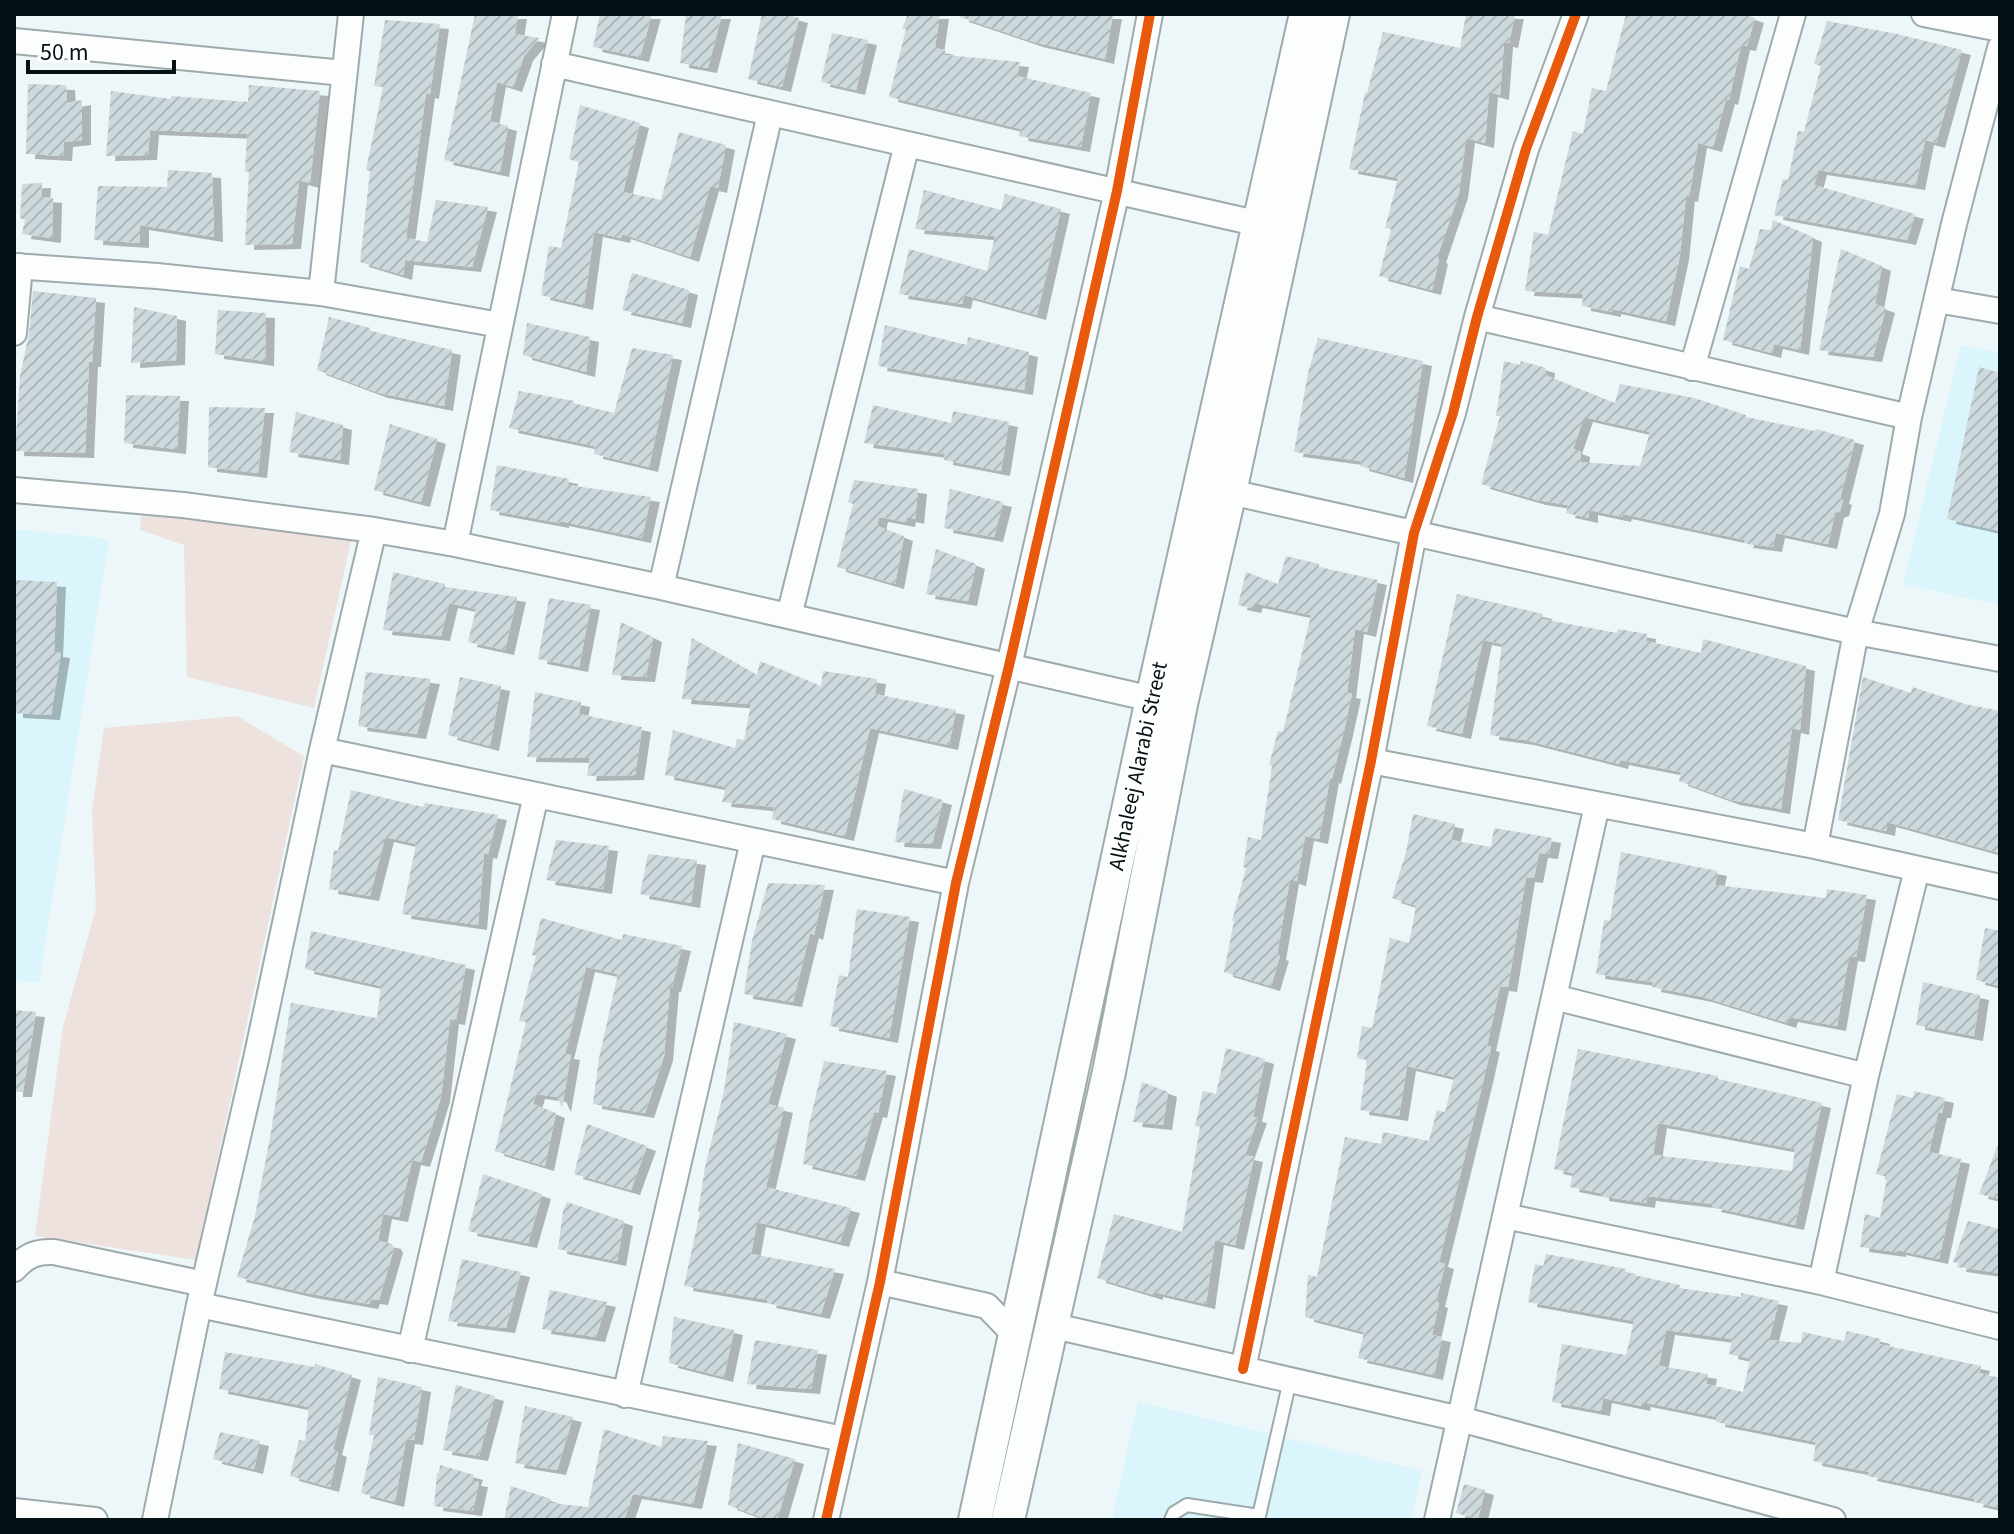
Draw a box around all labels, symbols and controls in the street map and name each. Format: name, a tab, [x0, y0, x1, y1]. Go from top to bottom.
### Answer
scale bar	[28, 24, 174, 74]
text: 50 m	[40, 35, 89, 70]
street label: Alkhaleej Alarabi Street	[1100, 658, 1176, 873]

